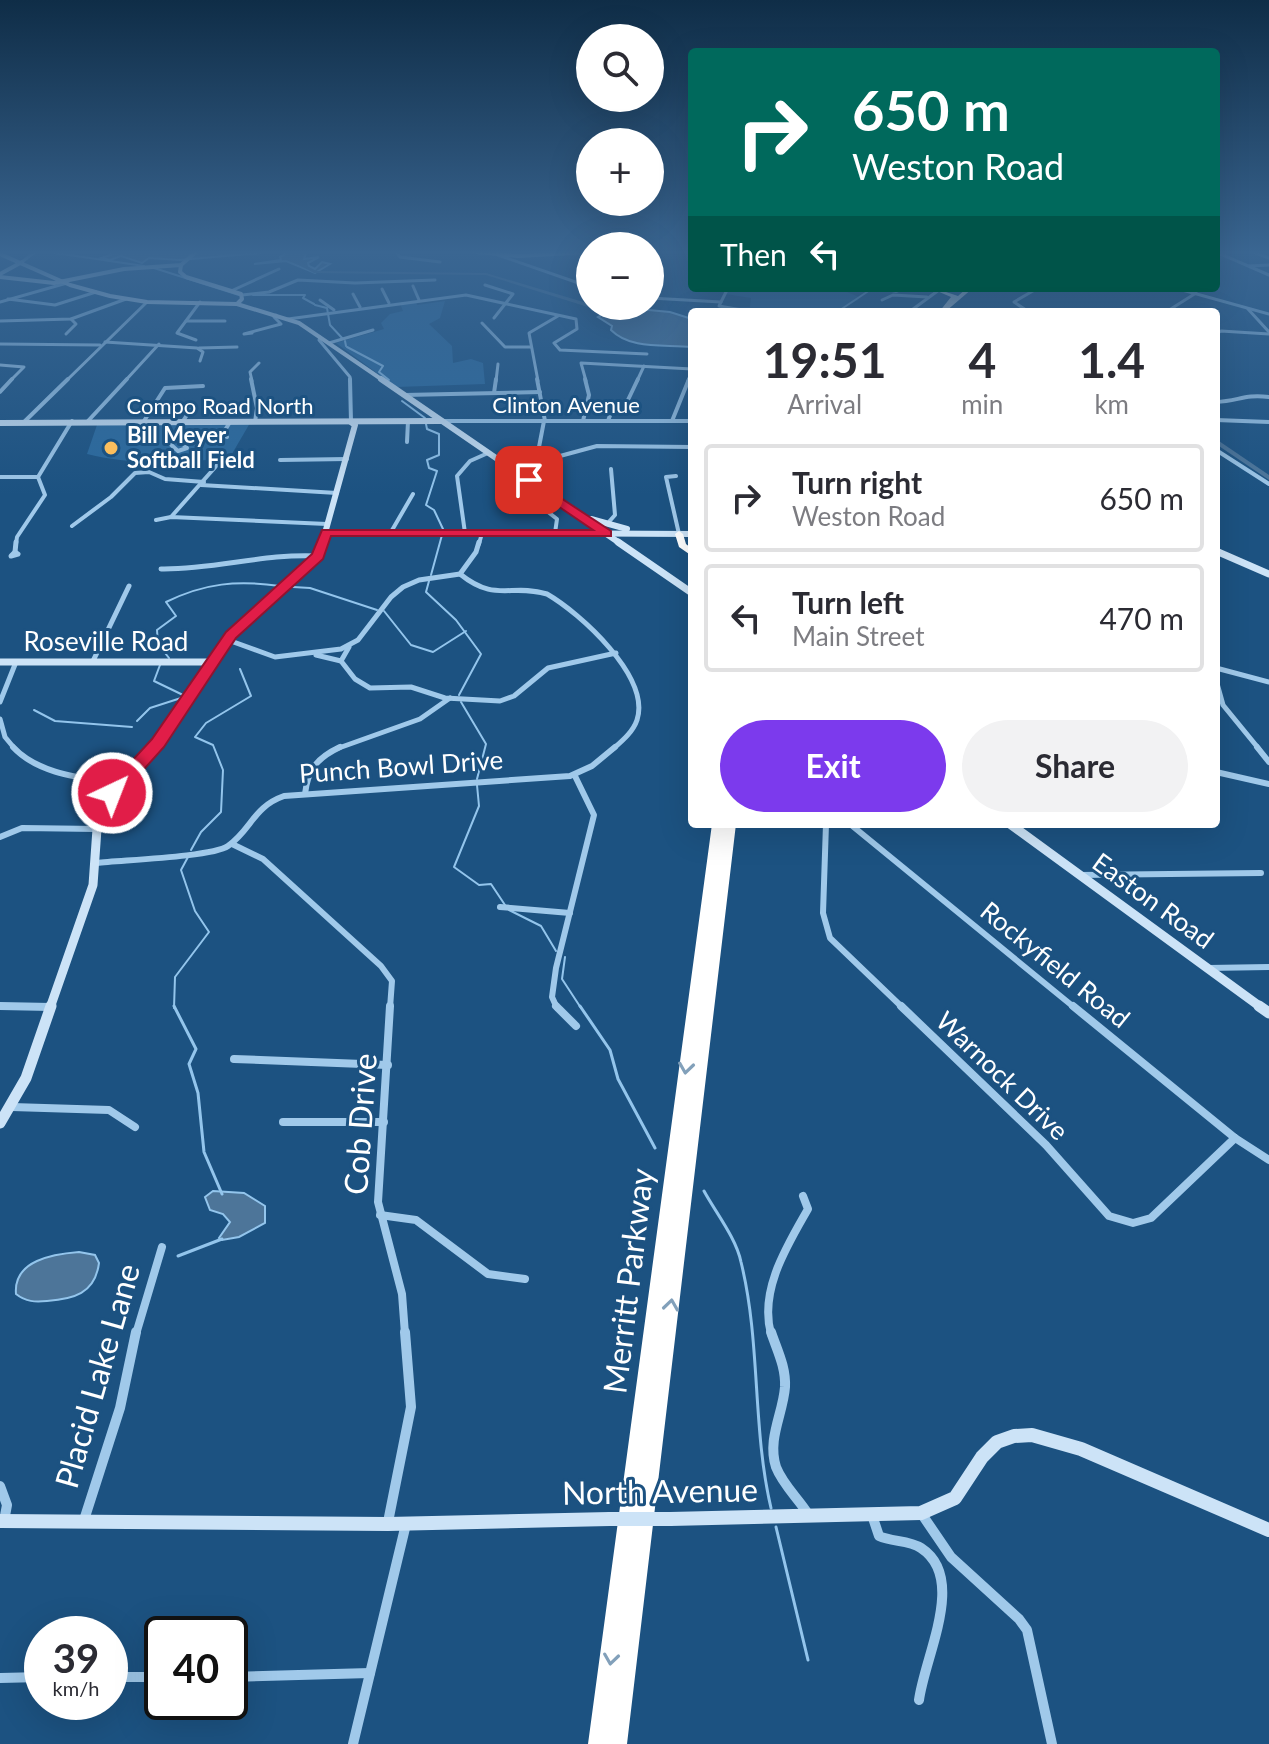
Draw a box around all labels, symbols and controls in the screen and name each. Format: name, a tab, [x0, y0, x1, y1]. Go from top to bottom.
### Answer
map controls	[576, 24, 664, 320]
button: search	[576, 24, 664, 112]
text: 650 m	[852, 76, 1010, 143]
icon: right	[720, 80, 824, 184]
button: +	[576, 128, 664, 216]
text: Weston Road	[852, 144, 1064, 188]
button: −	[576, 232, 664, 320]
icon: left	[803, 232, 847, 276]
text: Then	[720, 236, 787, 272]
text: 19:51	[763, 331, 886, 388]
text: 4	[968, 331, 996, 388]
text: 1.4	[1078, 331, 1145, 388]
text: Arrival	[787, 388, 862, 420]
text: min	[961, 388, 1003, 420]
text: km	[1094, 388, 1129, 420]
street label: Clinton Avenue	[492, 391, 640, 418]
street label: Compo Road North	[126, 392, 314, 419]
place label: Bill Meyer Softball Field	[127, 421, 255, 473]
marker: Bill Meyer Softball Field	[102, 439, 120, 457]
pin	[495, 446, 563, 514]
icon: arrive	[507, 458, 551, 502]
text: Turn right	[792, 464, 922, 500]
icon: right	[724, 476, 768, 520]
text: 650 m	[1099, 480, 1184, 516]
text: Weston Road	[792, 500, 945, 532]
text: Turn left	[792, 584, 904, 620]
icon: left	[724, 596, 768, 640]
text: 470 m	[1099, 600, 1184, 636]
text: Main Street	[792, 620, 925, 652]
street label: Roseville Road	[24, 625, 188, 657]
button: Exit	[720, 720, 946, 812]
button: Share	[962, 720, 1188, 812]
street label: Punch Bowl Drive	[298, 743, 504, 789]
position arrow	[70, 751, 154, 835]
street label: Easton Road	[1087, 846, 1220, 955]
street label: Rockyfield Road	[975, 894, 1137, 1034]
street label: Warnock Drive	[930, 1004, 1075, 1146]
street label: Cob Drive	[335, 1052, 384, 1196]
one-way arrow	[678, 1061, 695, 1075]
street label: Merritt Parkway	[594, 1165, 661, 1396]
street label: Placid Lake Lane	[46, 1259, 147, 1492]
one-way arrow	[662, 1299, 679, 1312]
street label: North Avenue	[562, 1469, 758, 1512]
speed limit sign: 40	[144, 1616, 248, 1720]
text: 39	[53, 1634, 99, 1682]
one-way arrow	[603, 1652, 620, 1666]
text: km/h	[53, 1676, 99, 1700]

